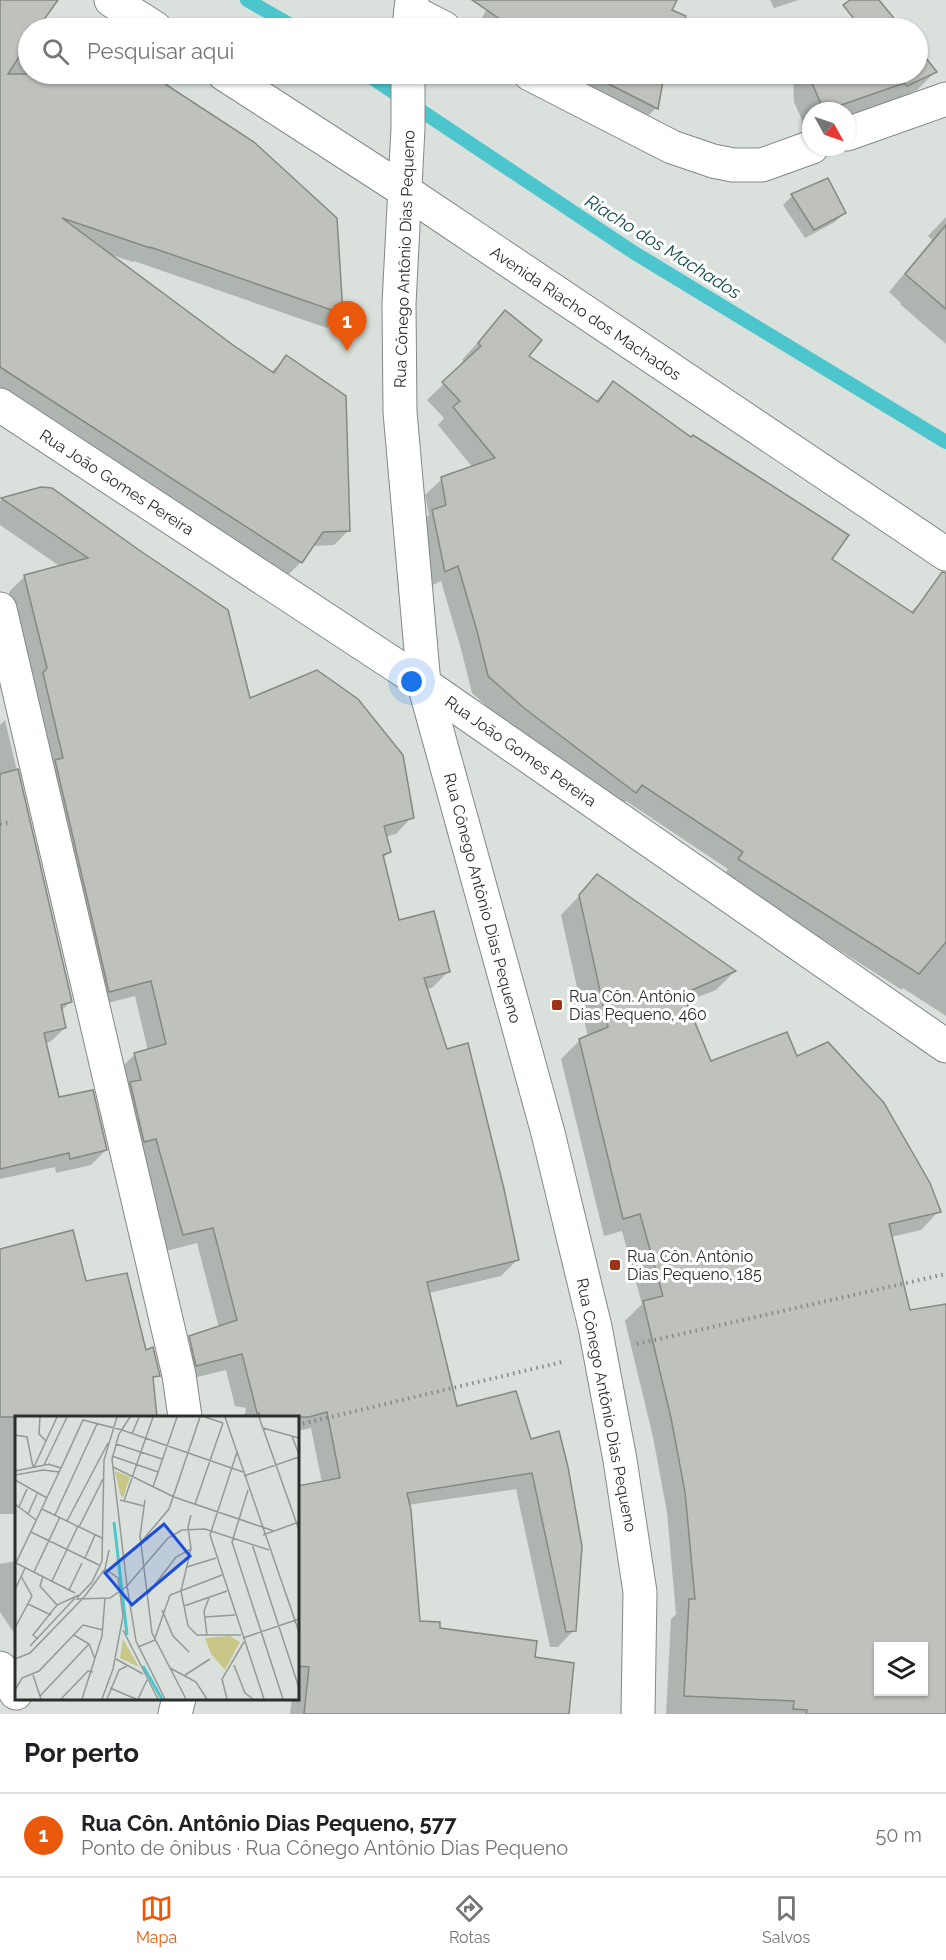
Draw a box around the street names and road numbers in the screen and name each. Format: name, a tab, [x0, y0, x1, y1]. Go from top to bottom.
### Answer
street label: Rua Cônego Antônio Dias Pequeno	[390, 130, 419, 388]
street label: Avenida Riacho dos Machados	[487, 242, 685, 385]
street label: Rua João Gomes Pereira	[36, 425, 197, 539]
street label: Rua João Gomes Pereira	[441, 692, 600, 811]
street label: Rua Cônego Antônio Dias Pequeno	[440, 771, 525, 1025]
street label: Rua Cônego Antônio Dias Pequeno	[573, 1276, 640, 1534]

